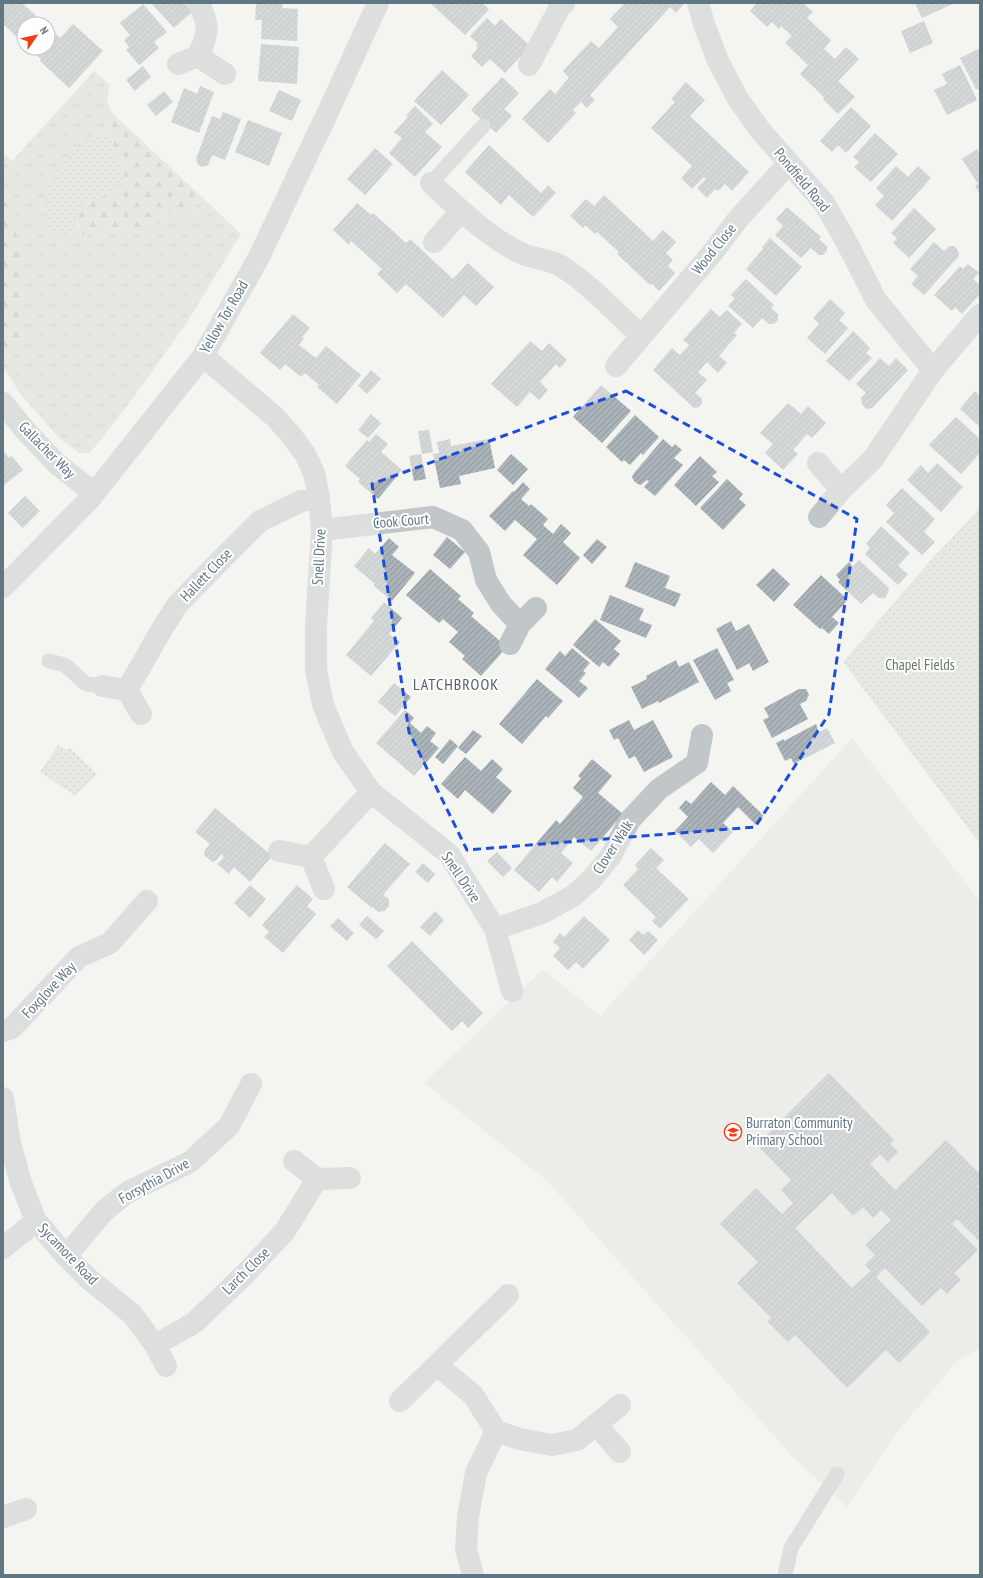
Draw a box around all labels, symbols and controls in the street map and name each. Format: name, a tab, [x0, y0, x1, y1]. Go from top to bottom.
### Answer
north arrow	[16, 16, 56, 56]
text: N	[37, 24, 52, 37]
street label: Pondfield Road	[770, 144, 835, 215]
street label: Wood Close	[687, 219, 740, 278]
street label: Yellow Tor Road	[195, 277, 252, 357]
street label: Gallacher Way	[15, 417, 80, 482]
street label: Cook Court	[372, 509, 430, 532]
street label: Snell Drive	[308, 528, 329, 586]
street label: Hallett Close	[176, 544, 236, 605]
park label: Chapel Fields	[885, 655, 955, 674]
district label: LATCHBROOK	[413, 674, 499, 694]
street label: Clover Walk	[588, 816, 637, 877]
street label: Snell Drive	[438, 848, 485, 906]
street label: Foxglove Way	[18, 957, 80, 1022]
place label: Burraton Community Primary School	[746, 1113, 853, 1149]
school or university icon: Burraton Community Primary School	[723, 1122, 743, 1142]
street label: Forsythia Drive	[115, 1153, 192, 1208]
street label: Sycamore Road	[34, 1219, 103, 1289]
street label: Larch Close	[218, 1243, 273, 1298]

